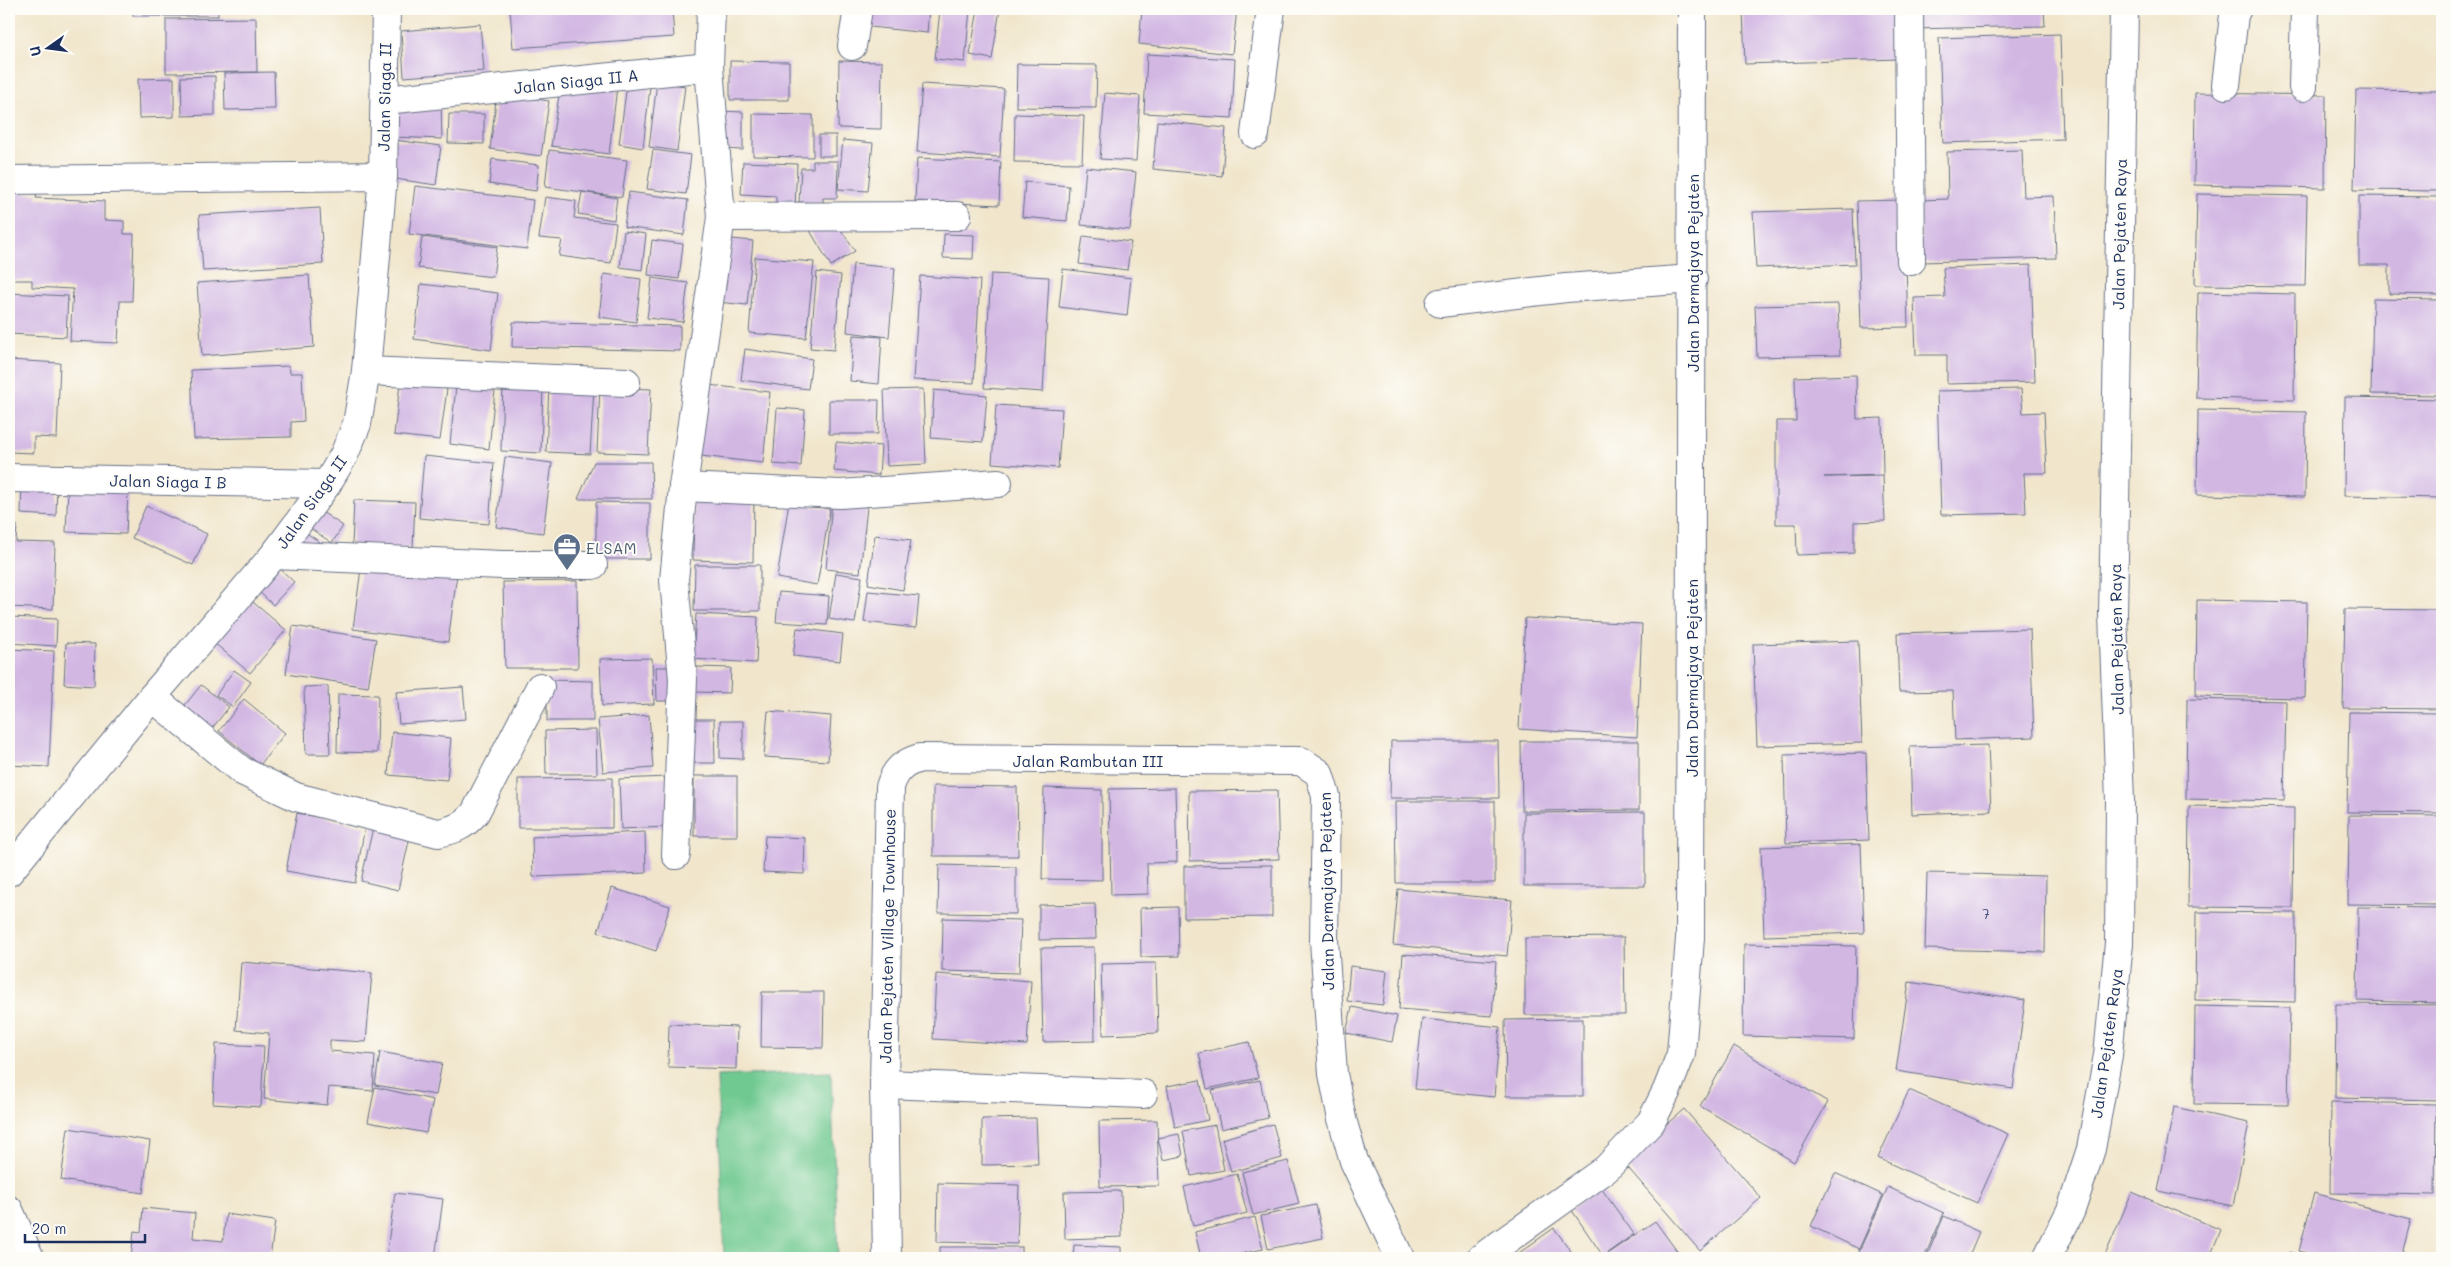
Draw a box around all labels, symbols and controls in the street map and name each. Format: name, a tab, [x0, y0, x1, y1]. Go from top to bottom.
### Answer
north arrow	[22, 22, 72, 72]
street label: Jalan Siaga II	[373, 42, 395, 152]
text: U	[24, 44, 45, 58]
street label: Jalan Siaga II A	[513, 64, 639, 98]
street label: Jalan Pejaten Raya	[2107, 158, 2131, 310]
street label: Jalan Darmajaya Pejaten	[1682, 174, 1703, 372]
street label: Jalan Siaga II	[271, 451, 351, 553]
street label: Jalan Siaga I B	[109, 469, 227, 493]
office icon: ELSAM	[552, 532, 582, 571]
place label: ELSAM	[586, 537, 636, 558]
street label: Jalan Pejaten Raya	[2104, 563, 2128, 715]
street label: Jalan Darmajaya Pejaten	[1681, 579, 1702, 777]
street label: Jalan Rambutan III	[1013, 750, 1163, 771]
street label: Jalan Darmajaya Pejaten	[1314, 792, 1338, 990]
street label: Jalan Pejaten Village Townhouse	[874, 808, 900, 1064]
house number: 7	[1982, 904, 1990, 923]
street label: Jalan Pejaten Raya	[2085, 967, 2127, 1119]
scale bar	[25, 1212, 145, 1244]
text: 20 m	[32, 1218, 66, 1238]

